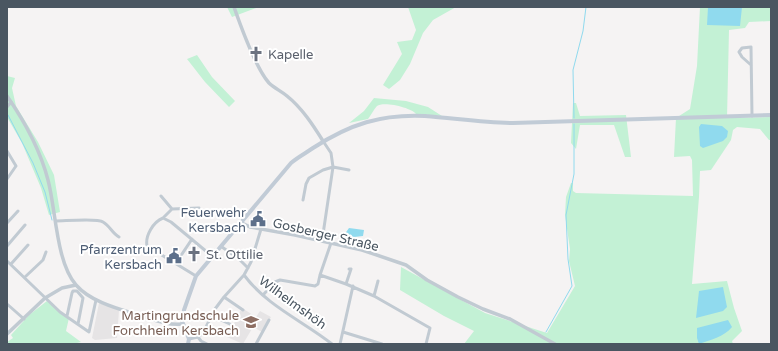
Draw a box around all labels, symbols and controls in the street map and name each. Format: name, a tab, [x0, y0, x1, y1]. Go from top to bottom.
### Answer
church icon: Kapelle	[247, 45, 265, 63]
place label: Kapelle	[268, 47, 313, 63]
place label: Feuerwehr Kersbach	[181, 205, 246, 236]
public building icon: Feuerwehr Kersbach	[249, 210, 267, 228]
street label: Gosberger Straße	[271, 215, 380, 255]
place label: Pfarrzentrum Kersbach	[80, 242, 162, 273]
church icon: St. Ottilie	[185, 245, 203, 263]
public building icon: Pfarrzentrum Kersbach	[165, 247, 183, 265]
place label: St. Ottilie	[206, 247, 263, 263]
street label: Wilhelmshöh	[255, 273, 329, 333]
place label: Martingrundschule Forchheim Kersbach	[113, 308, 239, 339]
school or university icon: Martingrundschule Forchheim Kersbach	[242, 313, 260, 331]

